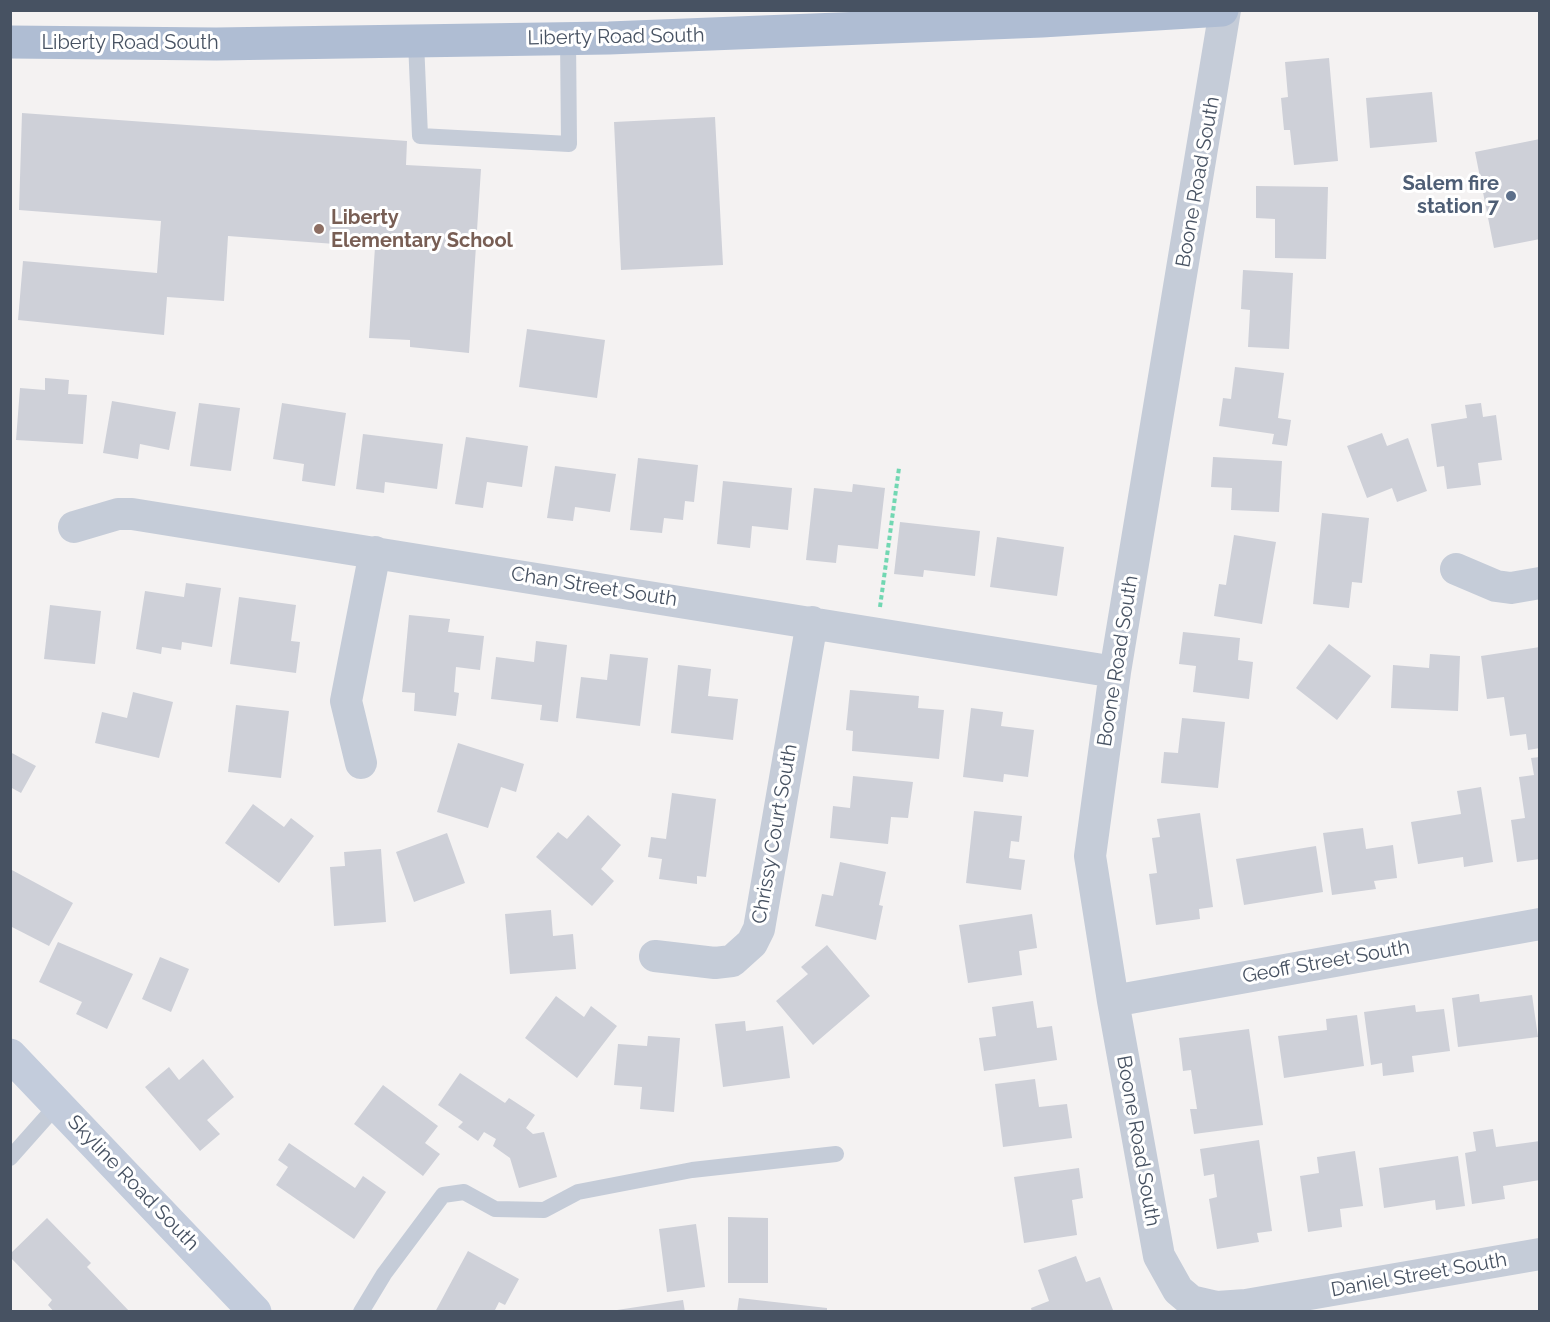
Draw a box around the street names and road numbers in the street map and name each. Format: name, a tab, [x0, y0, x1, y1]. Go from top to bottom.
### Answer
street label: Liberty Road South	[527, 23, 705, 51]
street label: Liberty Road South	[41, 31, 219, 55]
street label: Boone Road South	[1171, 95, 1225, 269]
street label: Chan Street South	[509, 562, 679, 612]
street label: Boone Road South	[1093, 574, 1143, 748]
street label: Chrissy Court South	[747, 742, 803, 926]
street label: Geoff Street South	[1241, 935, 1411, 989]
street label: Boone Road South	[1111, 1054, 1165, 1228]
street label: Skyline Road South	[62, 1110, 204, 1256]
street label: Daniel Street South	[1329, 1248, 1509, 1302]

